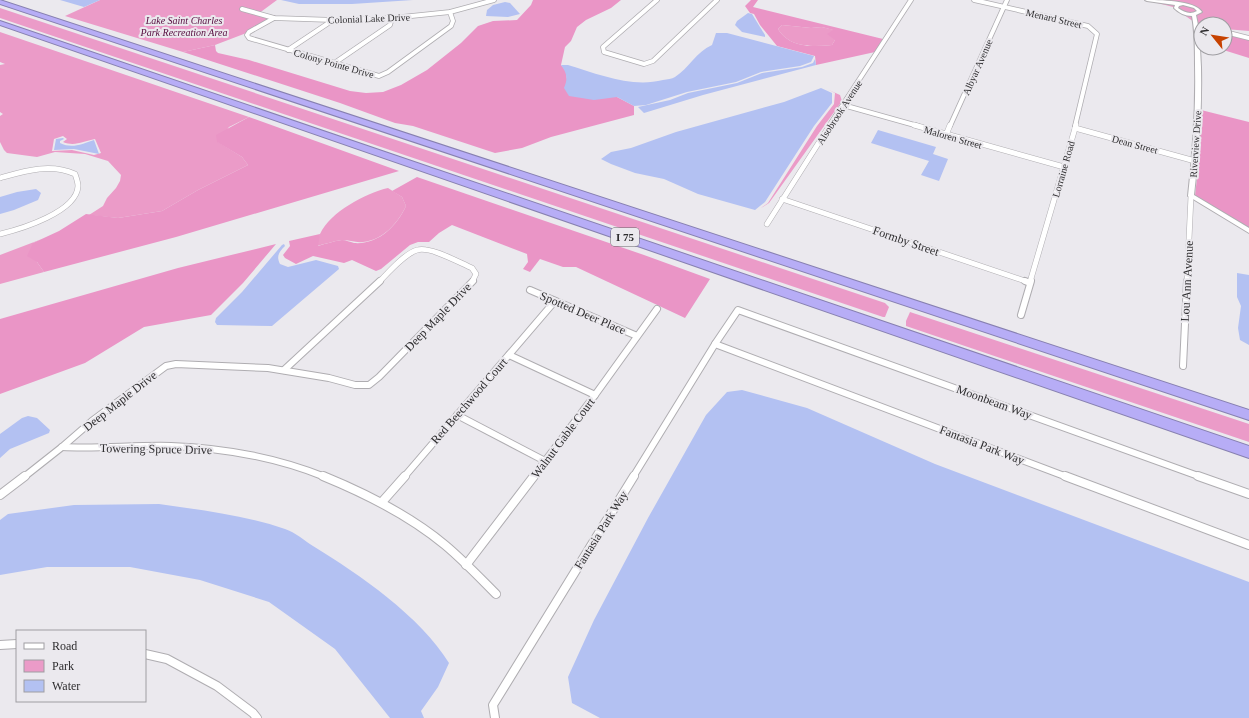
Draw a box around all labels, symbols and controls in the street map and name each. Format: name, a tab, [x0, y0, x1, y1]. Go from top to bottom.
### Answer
street label: Menard Street	[1025, 7, 1083, 30]
street label: Colonial Lake Drive	[328, 12, 411, 25]
park label: Lake Saint Charles Park Recreation Area	[140, 15, 227, 38]
north arrow	[1193, 16, 1233, 56]
text: N	[1197, 25, 1212, 37]
street label: Albyar Avenue	[960, 37, 995, 97]
street label: Colony Pointe Drive	[293, 47, 376, 80]
street label: Alsobrook Avenue	[815, 78, 865, 147]
street label: Riverview Drive	[1188, 110, 1203, 178]
street label: Maloren Street	[923, 124, 983, 151]
street label: Dean Street	[1111, 133, 1159, 156]
street label: Lorraine Road	[1050, 140, 1077, 199]
street label: Formby Street	[871, 223, 942, 259]
road number: I 75	[611, 228, 639, 246]
street label: Lou Ann Avenue	[1178, 240, 1196, 322]
street label: Deep Maple Drive	[402, 280, 474, 354]
street label: Spotted Deer Place	[538, 289, 628, 337]
street label: Red Beechwood Court	[428, 355, 511, 447]
street label: Deep Maple Drive	[81, 368, 159, 434]
street label: Moonbeam Way	[954, 382, 1034, 422]
street label: Walnut Gable Court	[528, 395, 598, 481]
street label: Fantasia Park Way	[938, 422, 1026, 468]
street label: Towering Spruce Drive	[100, 441, 212, 457]
street label: Fantasia Park Way	[571, 488, 631, 572]
legend	[16, 630, 146, 702]
text: Road	[52, 639, 77, 653]
text: Park	[52, 659, 74, 673]
text: Water	[52, 679, 80, 693]

